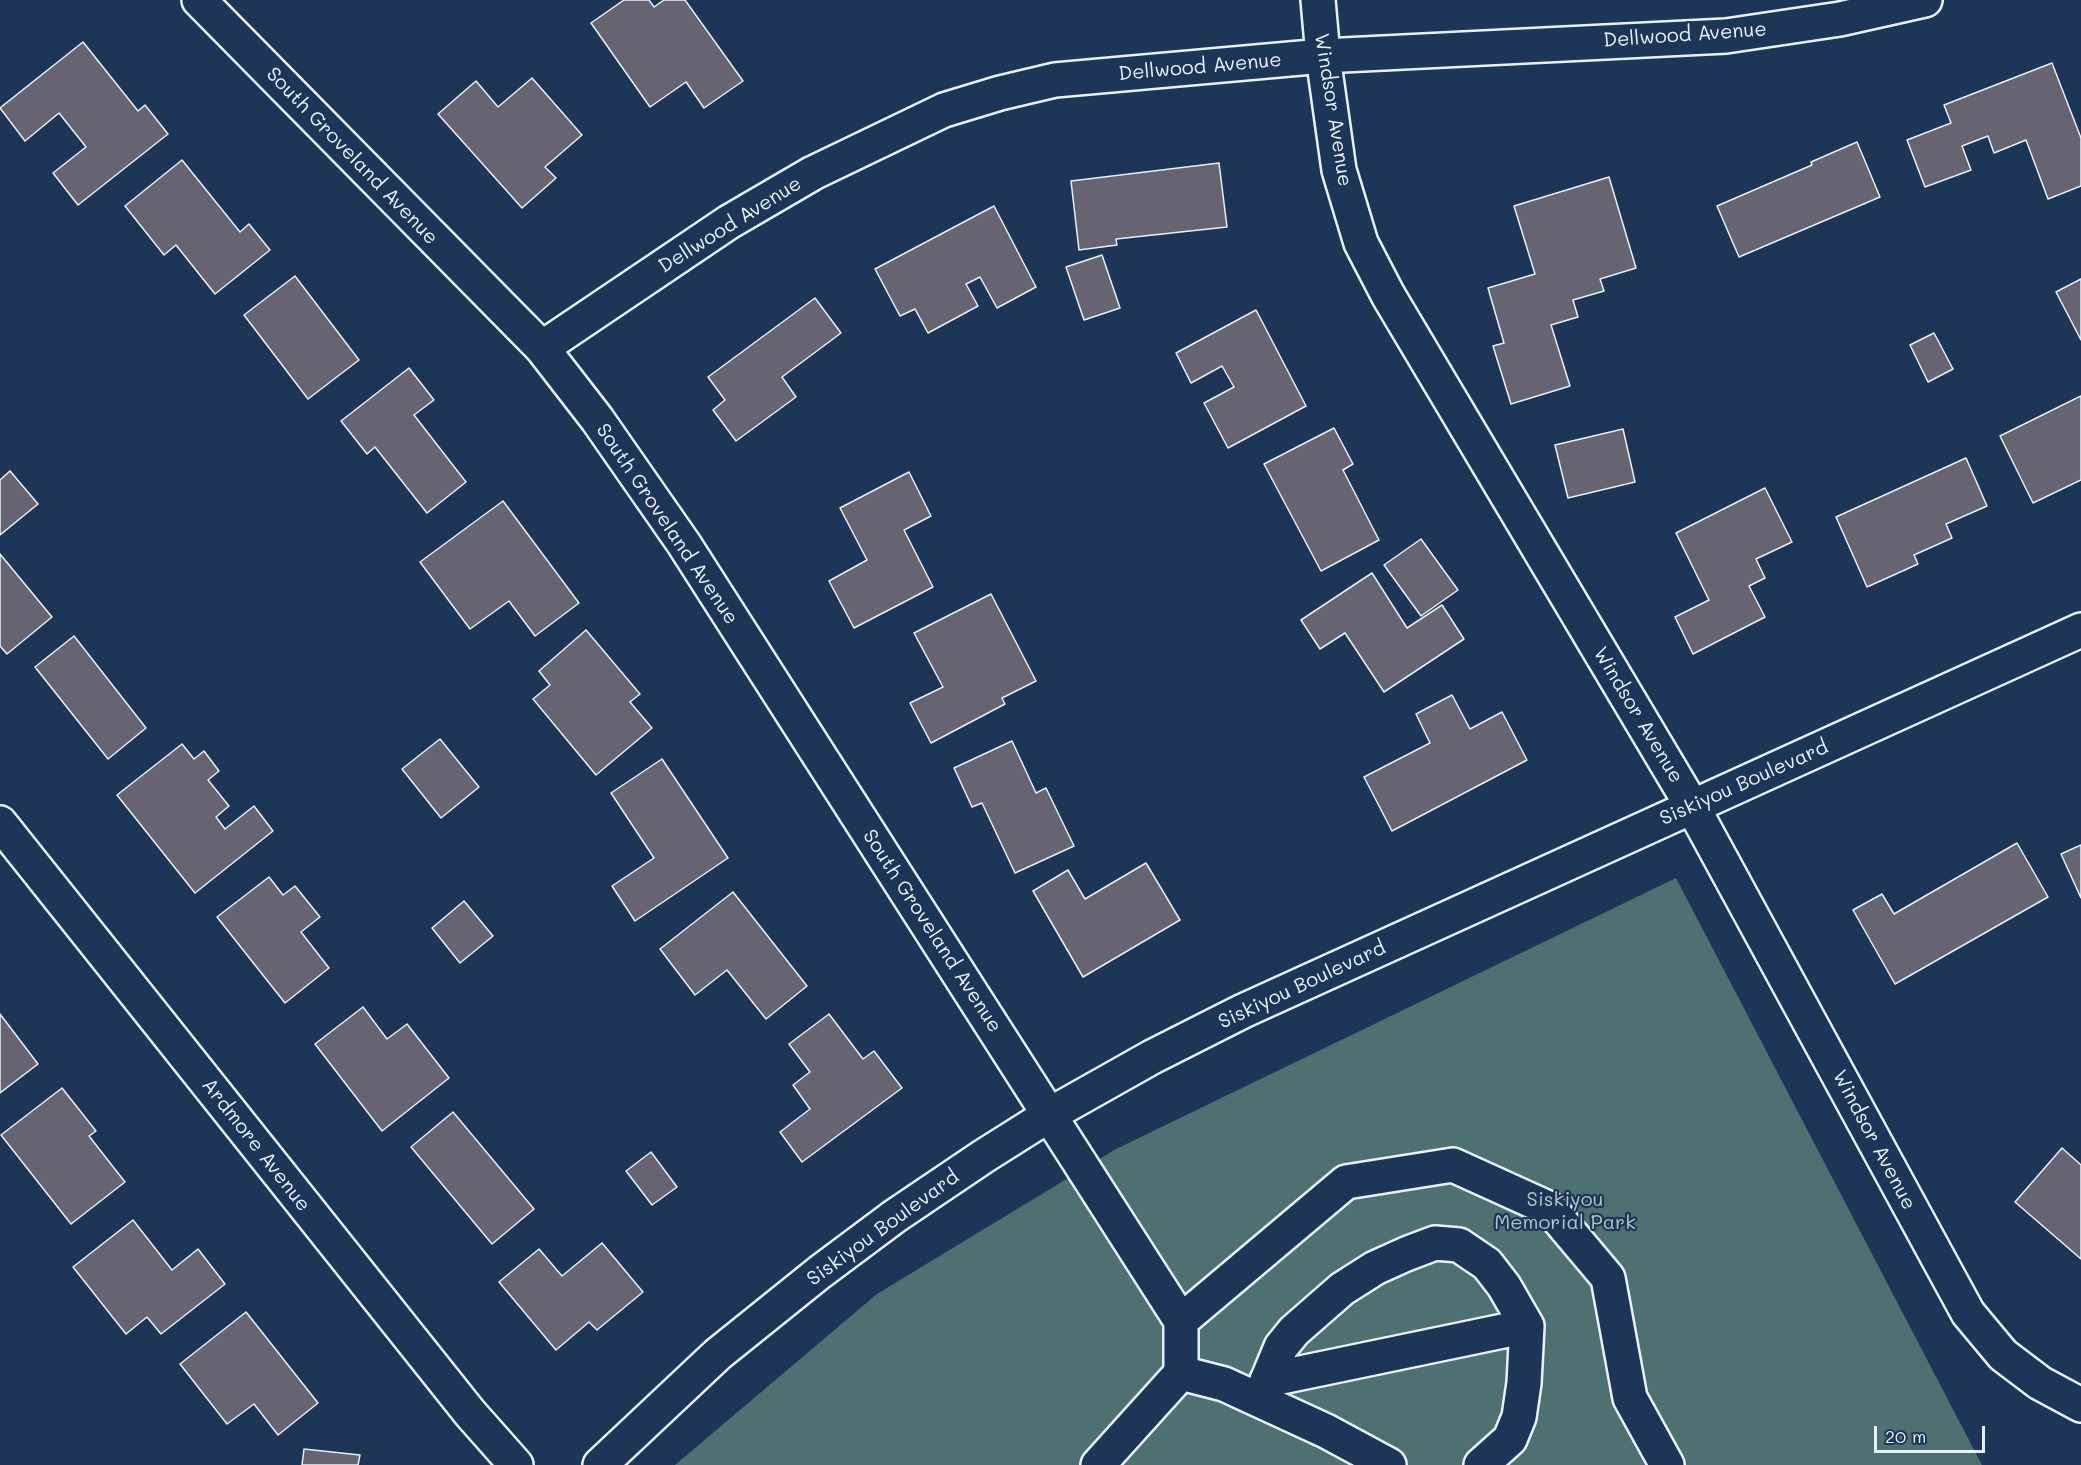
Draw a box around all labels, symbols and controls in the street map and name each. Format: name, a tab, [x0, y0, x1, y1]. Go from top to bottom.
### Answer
street label: Dellwood Avenue	[1603, 17, 1767, 53]
street label: Windsor Avenue	[1309, 32, 1357, 188]
street label: Dellwood Avenue	[1117, 48, 1283, 86]
street label: South Groveland Avenue	[261, 62, 443, 250]
street label: Dellwood Avenue	[654, 171, 806, 279]
street label: South Groveland Avenue	[591, 419, 743, 629]
street label: Windsor Avenue	[1588, 643, 1688, 787]
street label: Siskiyou Boulevard	[1656, 735, 1832, 831]
street label: South Groveland Avenue	[857, 825, 1007, 1037]
street label: Siskiyou Boulevard	[1215, 936, 1389, 1034]
street label: Windsor Avenue	[1827, 1066, 1921, 1214]
street label: Ardmore Avenue	[197, 1074, 315, 1216]
street label: Siskiyou Boulevard	[802, 1165, 964, 1291]
park label: Siskiyou Memorial Park	[1494, 1188, 1636, 1235]
scale bar	[1877, 1414, 1988, 1452]
text: 20 m	[1885, 1424, 1926, 1448]

